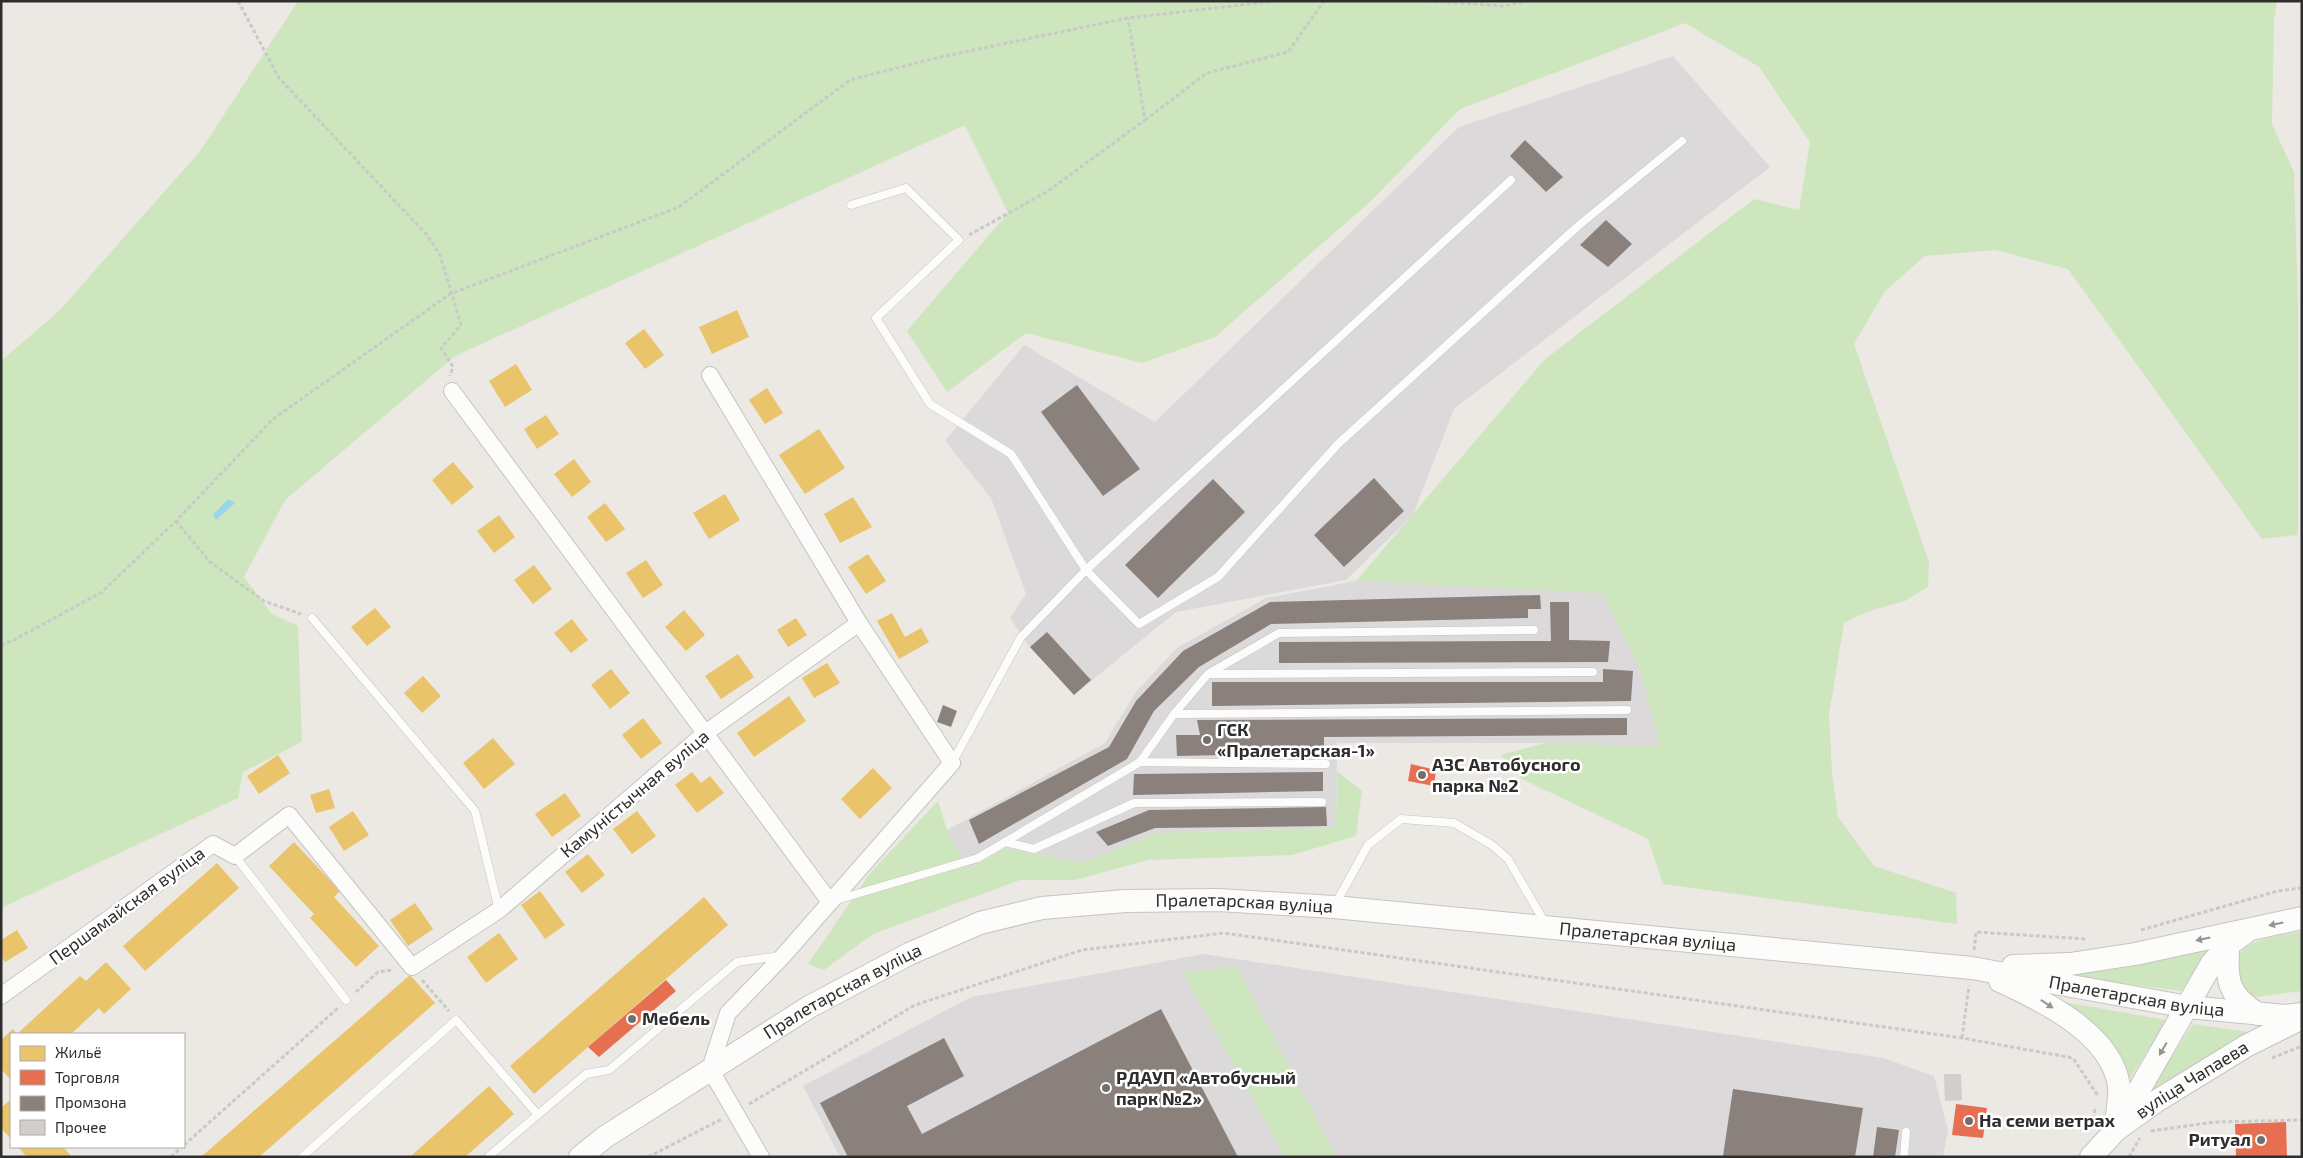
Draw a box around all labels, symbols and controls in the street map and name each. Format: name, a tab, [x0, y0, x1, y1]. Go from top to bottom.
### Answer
place label: ГСК «Пралетарская-1»	[1217, 718, 1375, 761]
street label: Камуністычная вуліца	[556, 725, 713, 862]
marker: ГСК «Пралетарская-1»	[1201, 734, 1213, 746]
place label: АЗС Автобусного парка №2	[1432, 753, 1581, 796]
marker: АЗС Автобусного парка №2	[1416, 769, 1428, 781]
street label: Першамайская вуліца	[44, 841, 209, 969]
street label: Пралетарская вуліца	[1155, 888, 1334, 917]
street label: Пралетарская вуліца	[1558, 917, 1737, 955]
one-way arrow	[2268, 920, 2284, 928]
one-way arrow	[2196, 935, 2211, 943]
street label: Пралетарская вуліца	[759, 938, 925, 1043]
street label: Пралетарская вуліца	[2047, 970, 2226, 1020]
one-way arrow	[2040, 999, 2054, 1009]
place label: Мебель	[642, 1007, 710, 1029]
marker: Мебель	[626, 1013, 638, 1025]
legend	[10, 1033, 185, 1148]
street label: вуліца Чапаева	[2131, 1035, 2252, 1123]
one-way arrow	[2159, 1042, 2168, 1055]
text: Жильё	[55, 1043, 102, 1061]
place label: РДАУП «Автобусный парк №2»	[1116, 1066, 1296, 1109]
text: Торговля	[55, 1068, 120, 1086]
marker: РДАУП «Автобусный парк №2»	[1100, 1082, 1112, 1094]
text: Промзона	[55, 1093, 127, 1111]
place label: На семи ветрах	[1979, 1109, 2116, 1131]
marker: На семи ветрах	[1963, 1115, 1975, 1127]
text: Прочее	[55, 1118, 107, 1136]
place label: Ритуал	[2189, 1128, 2251, 1150]
marker: Ритуал	[2255, 1134, 2267, 1146]

